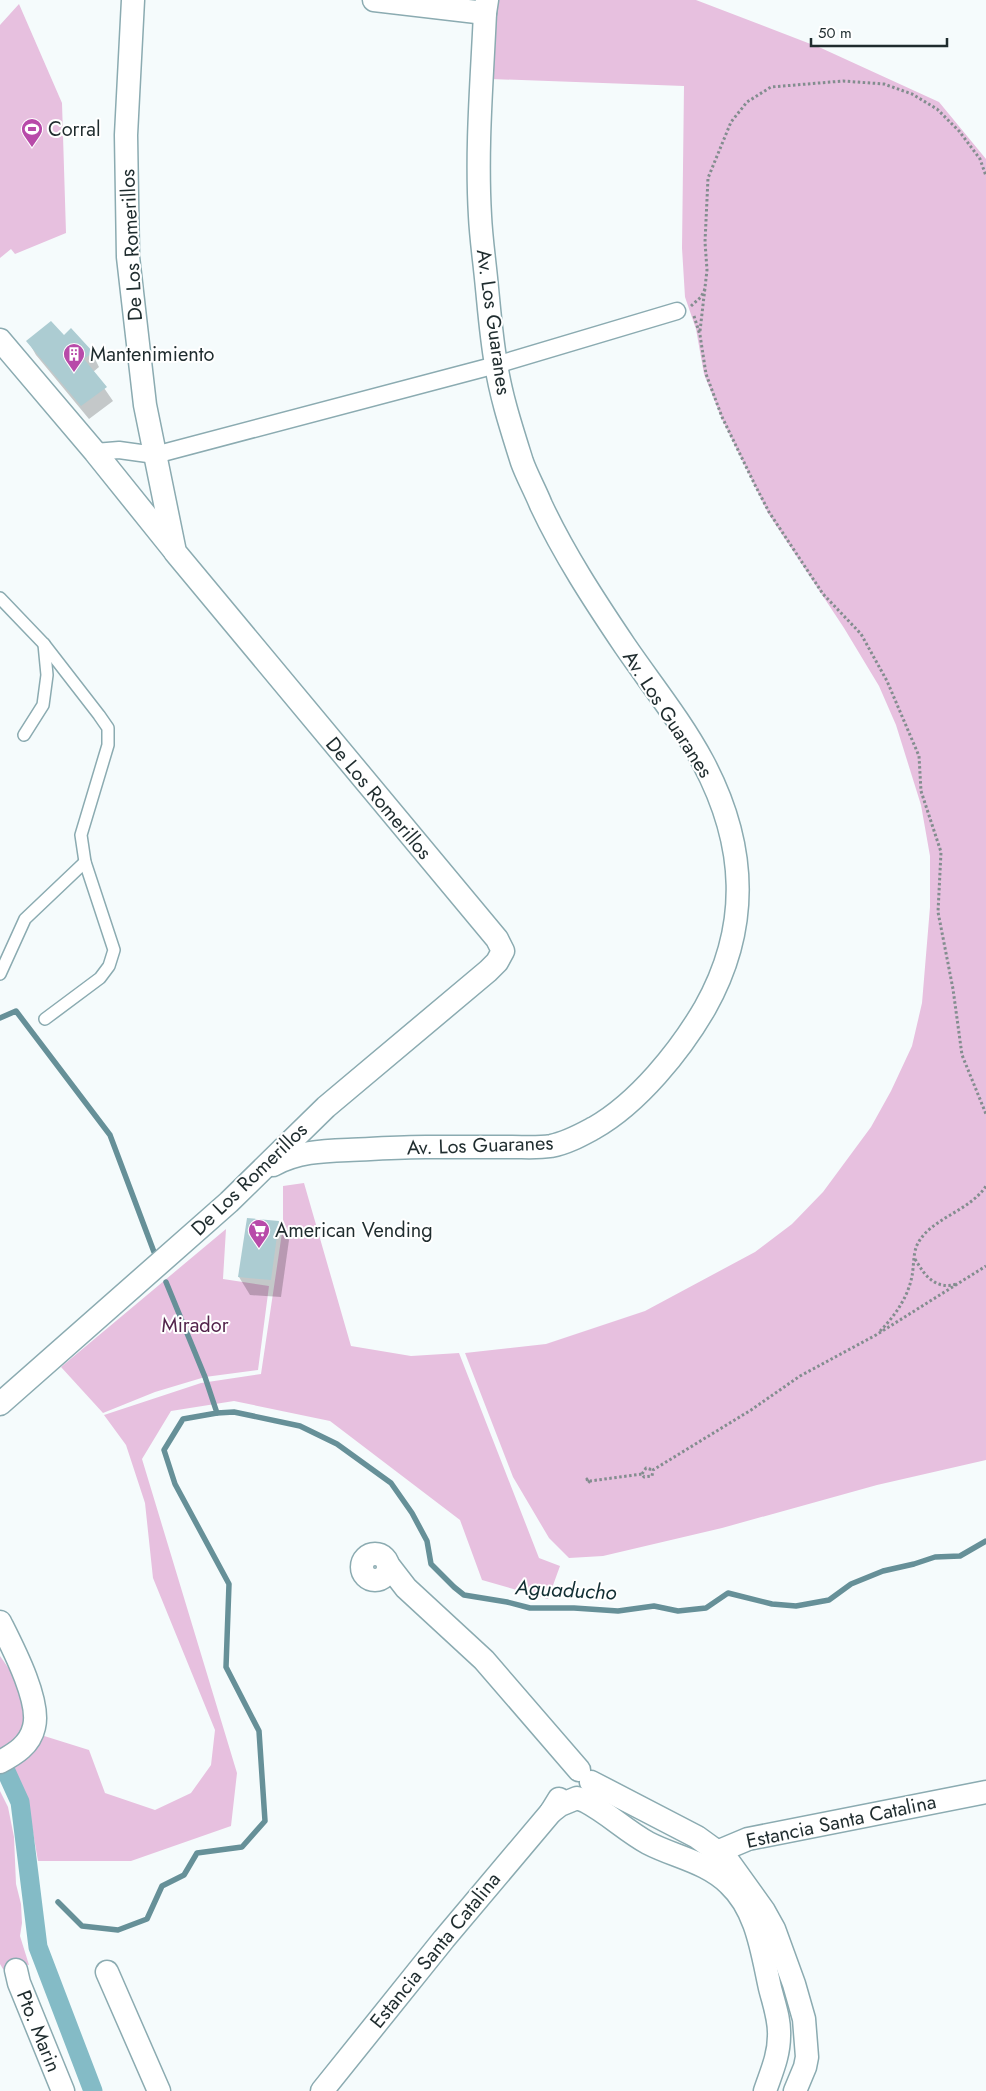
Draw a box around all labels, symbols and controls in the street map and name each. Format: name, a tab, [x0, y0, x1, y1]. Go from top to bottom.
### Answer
scale bar	[811, 15, 947, 47]
text: 50 m	[818, 22, 852, 44]
place label: Corral	[48, 115, 101, 144]
sports icon: Corral	[20, 117, 44, 148]
street label: De Los Romerillos	[113, 168, 150, 322]
street label: Av. Los Guaranes	[469, 247, 518, 397]
place label: Mantenimiento	[90, 340, 215, 369]
building icon: Mantenimiento	[62, 342, 86, 373]
street label: Av. Los Guaranes	[615, 645, 720, 784]
street label: De Los Romerillos	[319, 731, 439, 866]
street label: De Los Romerillos	[185, 1116, 314, 1243]
street label: Av. Los Guaranes	[406, 1128, 554, 1163]
place label: American Vending	[275, 1216, 433, 1245]
supermarket icon: American Vending	[247, 1218, 271, 1249]
park label: Mirador	[161, 1311, 229, 1340]
water label: Aguaducho	[514, 1572, 617, 1608]
street label: Estancia Santa Catalina	[743, 1787, 939, 1856]
street label: Estancia Santa Catalina	[363, 1866, 508, 2035]
street label: Pto. Marin	[9, 1986, 68, 2077]

